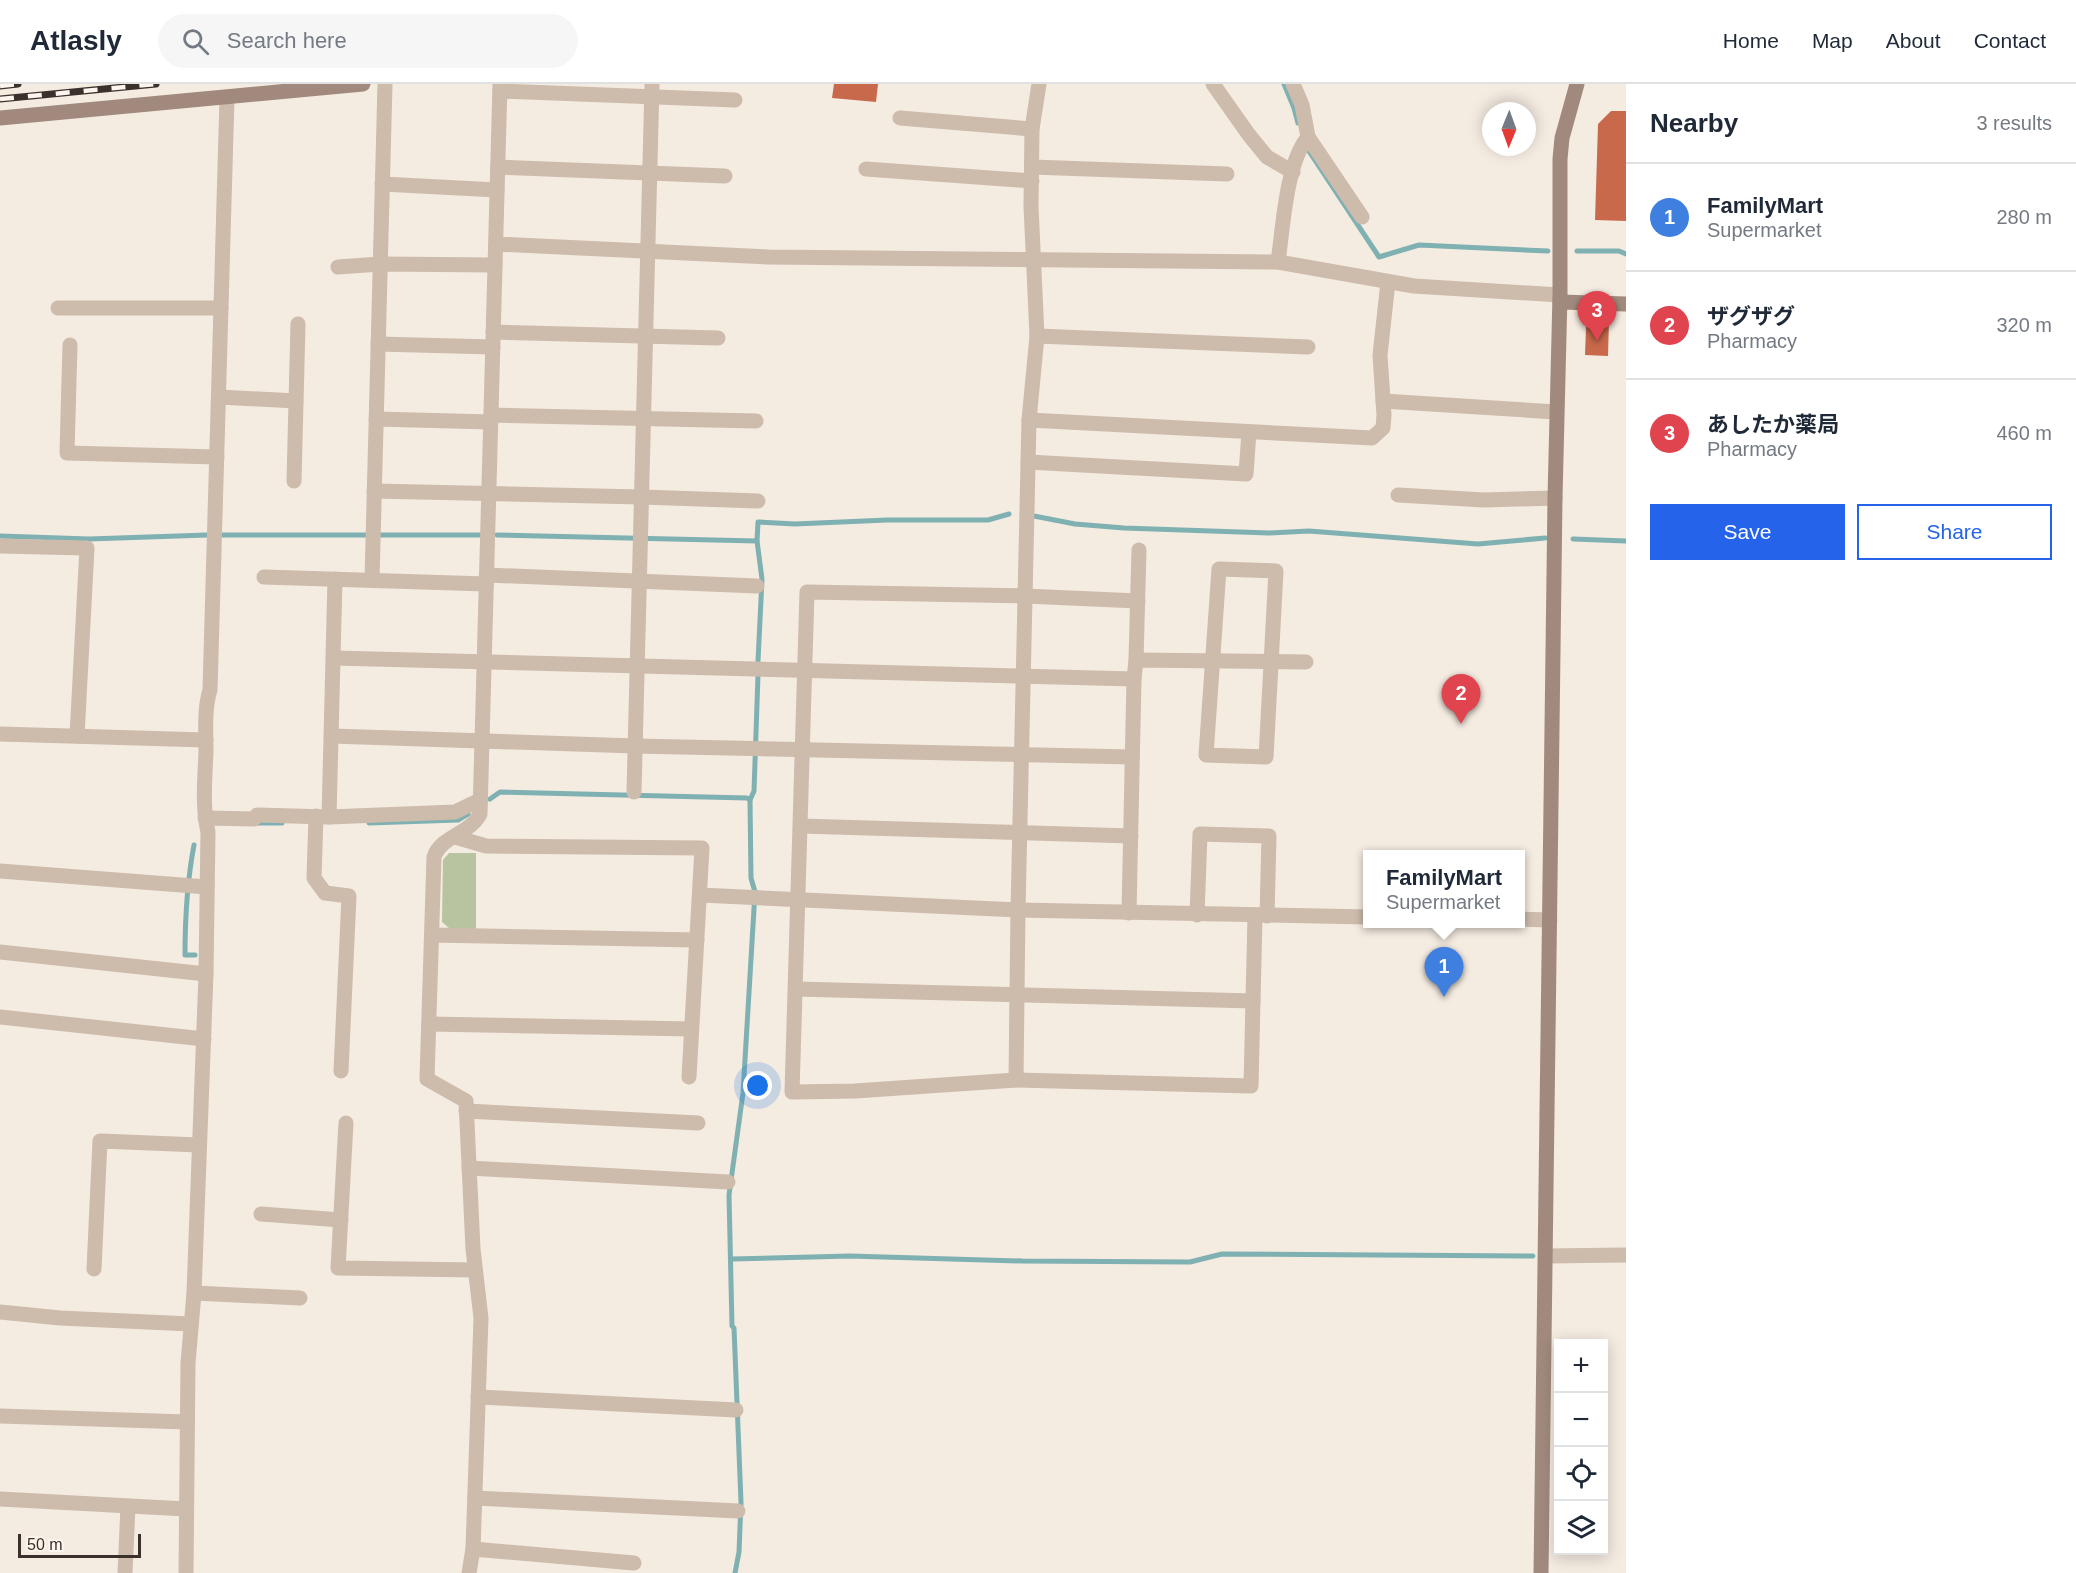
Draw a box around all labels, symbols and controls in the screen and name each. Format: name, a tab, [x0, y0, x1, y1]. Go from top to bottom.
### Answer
search box	[158, 14, 578, 68]
text: Atlasly	[30, 25, 122, 56]
icon: search	[179, 25, 212, 58]
text: Search here	[227, 28, 347, 53]
text: Home	[1723, 29, 1779, 52]
text: Map	[1812, 29, 1853, 52]
text: About	[1886, 29, 1941, 52]
text: Contact	[1974, 29, 2046, 52]
north arrow	[1482, 102, 1536, 156]
text: Nearby	[1650, 108, 1738, 138]
text: 3 results	[1976, 112, 2052, 134]
text: FamilyMart	[1707, 193, 1823, 218]
text: 1	[1664, 206, 1675, 228]
text: 280 m	[1996, 206, 2052, 228]
text: Supermarket	[1707, 219, 1822, 241]
pin: 3	[1578, 292, 1616, 341]
text: ザグザグ	[1707, 304, 1795, 329]
text: 2	[1664, 314, 1675, 336]
text: 320 m	[1996, 314, 2052, 336]
text: Pharmacy	[1707, 330, 1797, 352]
text: あしたか薬局	[1707, 412, 1839, 437]
text: 3	[1664, 422, 1675, 444]
text: 460 m	[1996, 422, 2052, 444]
text: Pharmacy	[1707, 438, 1797, 460]
button: Save	[1650, 504, 1845, 560]
button: Share	[1857, 504, 2052, 560]
pin: 2	[1442, 674, 1480, 724]
popup	[1363, 850, 1525, 928]
text: FamilyMart	[1386, 865, 1502, 890]
text: Supermarket	[1386, 891, 1500, 913]
pin: 1	[1424, 948, 1464, 997]
your location	[743, 1071, 772, 1100]
map controls	[1554, 1339, 1608, 1555]
button: +	[1554, 1339, 1608, 1393]
button: −	[1554, 1393, 1608, 1447]
button: locate	[1554, 1447, 1608, 1501]
button: layers	[1554, 1501, 1608, 1555]
scale bar	[18, 1531, 141, 1558]
text: 50 m	[27, 1536, 63, 1553]

